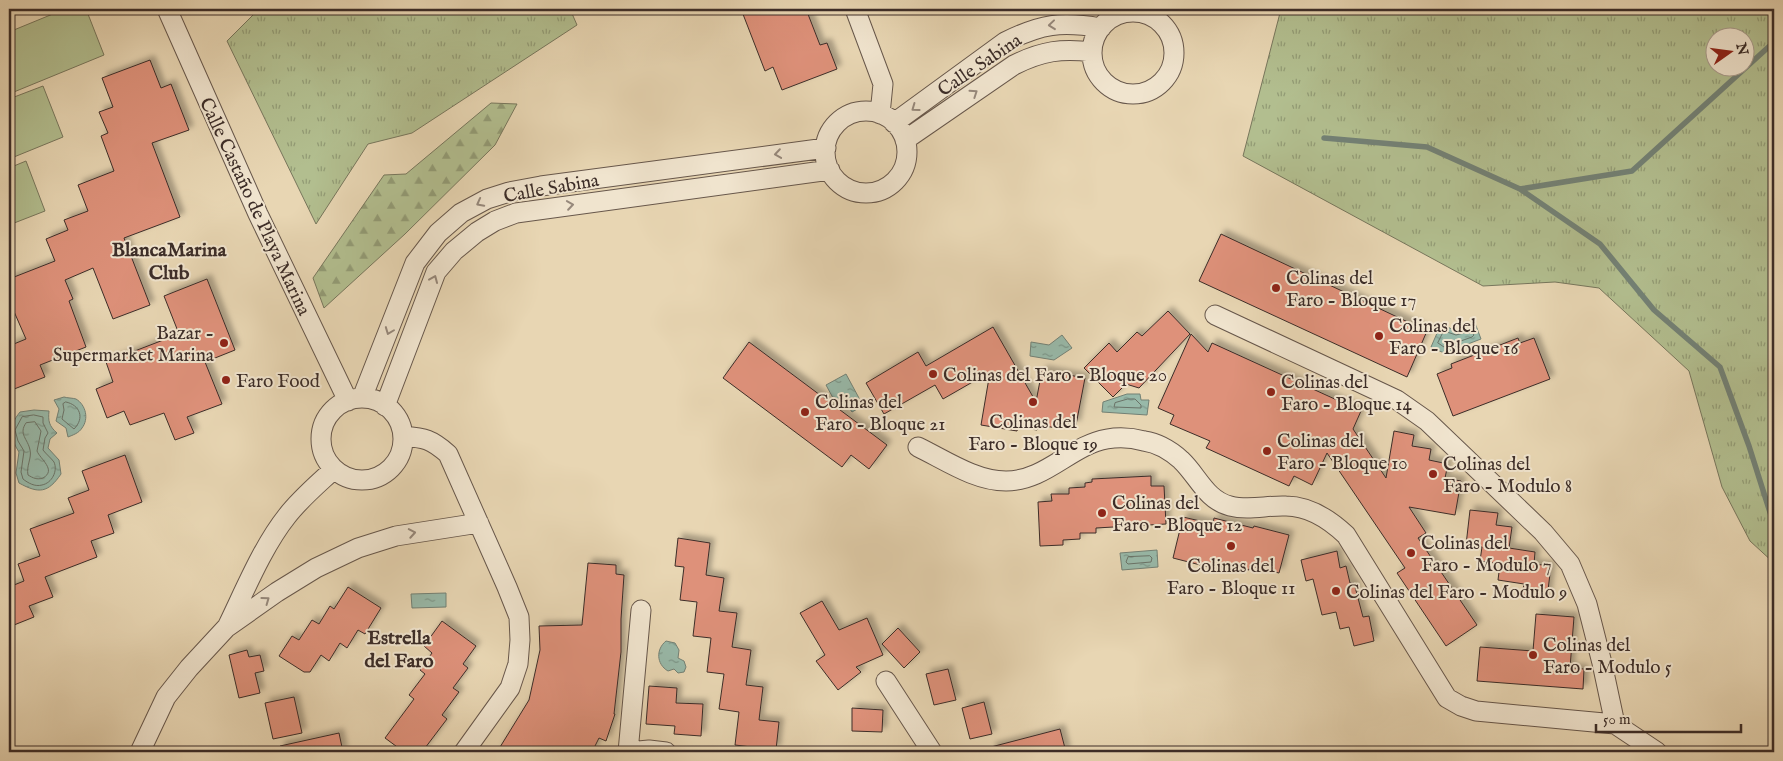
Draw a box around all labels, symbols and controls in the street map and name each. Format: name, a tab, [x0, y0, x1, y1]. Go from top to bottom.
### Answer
one-way arrow	[1048, 20, 1056, 31]
street label: Calle Sabina	[933, 28, 1027, 103]
north arrow	[1706, 28, 1756, 78]
text: N	[1731, 40, 1752, 57]
one-way arrow	[968, 90, 978, 99]
street label: Calle Castaño de Playa Marina	[193, 94, 316, 320]
one-way arrow	[911, 102, 920, 111]
one-way arrow	[773, 149, 782, 159]
street label: Calle Sabina	[502, 169, 602, 209]
one-way arrow	[476, 197, 485, 207]
one-way arrow	[566, 200, 574, 211]
district label: BlancaMarina Club	[112, 238, 227, 286]
place label: Colinas del Faro - Bloque 17	[1286, 267, 1416, 313]
one-way arrow	[428, 275, 439, 284]
marker: Colinas del Faro - Bloque 17	[1270, 282, 1282, 294]
place label: Colinas del Faro - Bloque 16	[1389, 315, 1519, 361]
place label: Bazar - Supermarket Marina	[53, 322, 215, 368]
one-way arrow	[384, 326, 395, 335]
marker: Colinas del Faro - Bloque 16	[1373, 330, 1385, 342]
marker: Bazar - Supermarket Marina	[218, 337, 230, 349]
place label: Colinas del Faro - Bloque 20	[943, 364, 1167, 388]
marker: Colinas del Faro - Bloque 20	[927, 368, 939, 380]
place label: Faro Food	[236, 370, 321, 394]
place label: Colinas del Faro - Bloque 14	[1281, 371, 1412, 417]
marker: Faro Food	[220, 374, 232, 386]
marker: Colinas del Faro - Bloque 14	[1265, 386, 1277, 398]
place label: Colinas del Faro - Bloque 21	[815, 391, 945, 437]
marker: Colinas del Faro - Bloque 19	[1027, 396, 1039, 408]
marker: Colinas del Faro - Bloque 21	[799, 406, 811, 418]
place label: Colinas del Faro - Bloque 19	[968, 411, 1098, 457]
place label: Colinas del Faro - Bloque 10	[1277, 430, 1408, 476]
marker: Colinas del Faro - Bloque 10	[1261, 445, 1273, 457]
place label: Colinas del Faro - Modulo 8	[1443, 453, 1572, 499]
marker: Colinas del Faro - Modulo 8	[1427, 468, 1439, 480]
place label: Colinas del Faro - Bloque 12	[1112, 492, 1242, 538]
marker: Colinas del Faro - Bloque 12	[1096, 507, 1108, 519]
one-way arrow	[408, 529, 416, 539]
place label: Colinas del Faro - Modulo 7	[1421, 532, 1552, 578]
marker: Colinas del Faro - Bloque 11	[1225, 540, 1237, 552]
marker: Colinas del Faro - Modulo 7	[1405, 547, 1417, 559]
place label: Colinas del Faro - Bloque 11	[1167, 555, 1295, 601]
place label: Colinas del Faro - Modulo 9	[1346, 581, 1567, 605]
marker: Colinas del Faro - Modulo 9	[1330, 585, 1342, 597]
one-way arrow	[260, 597, 269, 606]
district label: Estrella del Faro	[365, 626, 434, 674]
place label: Colinas del Faro - Modulo 5	[1543, 634, 1672, 680]
marker: Colinas del Faro - Modulo 5	[1527, 649, 1539, 661]
scale bar	[1596, 701, 1740, 733]
text: 50 m	[1603, 710, 1631, 729]

